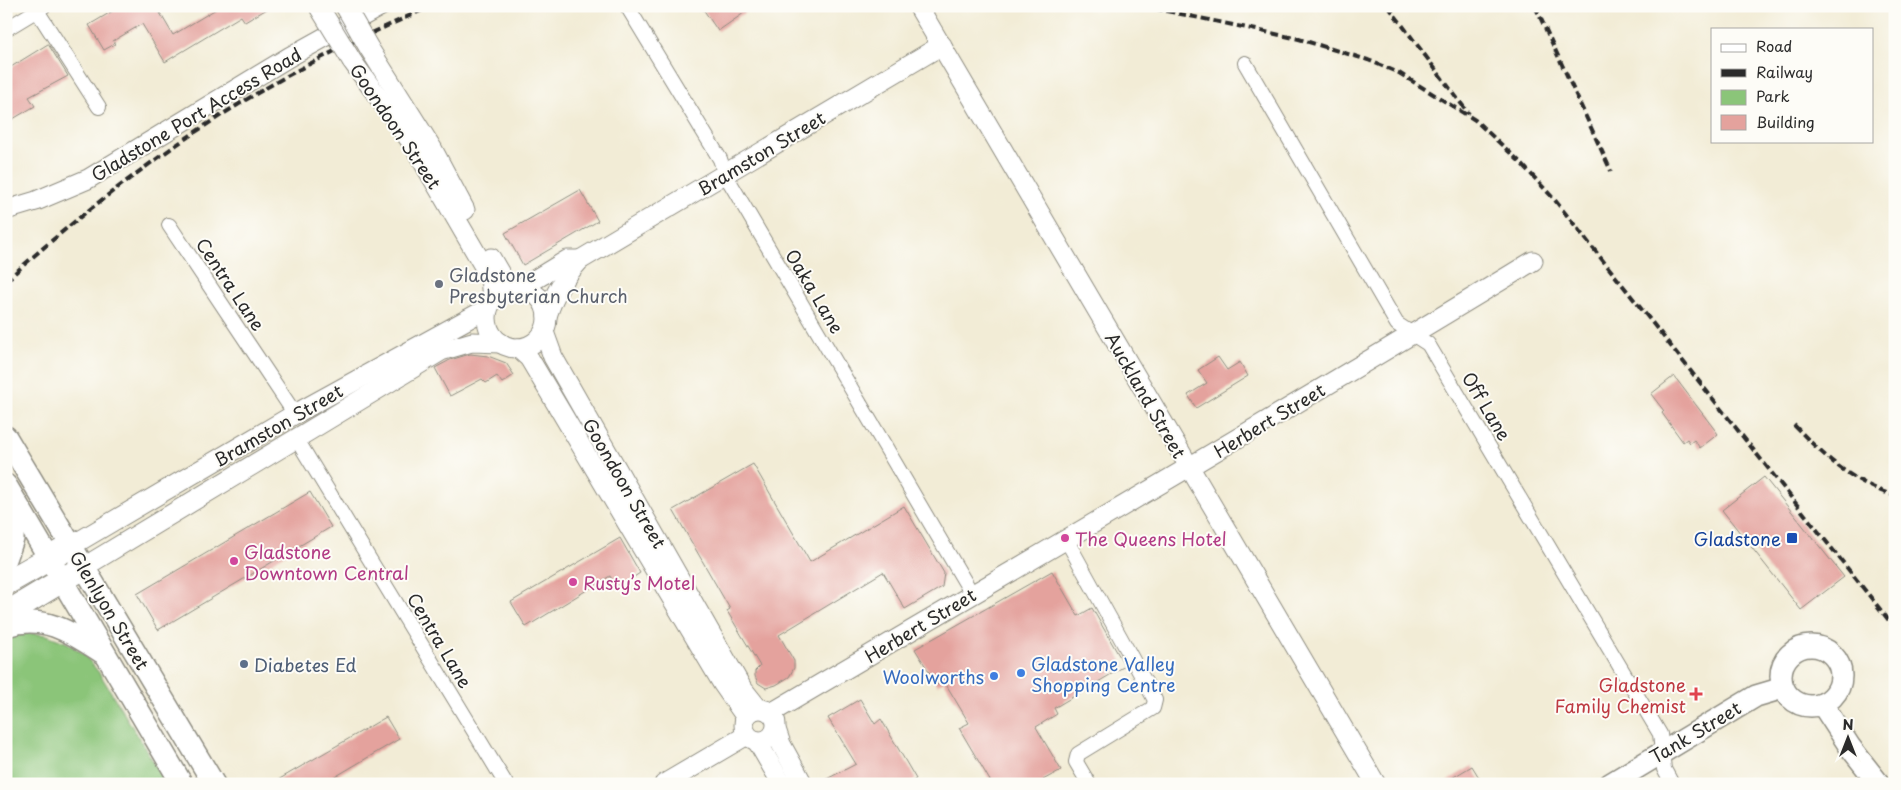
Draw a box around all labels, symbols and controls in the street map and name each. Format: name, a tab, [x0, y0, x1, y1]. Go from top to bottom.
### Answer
legend	[1711, 28, 1874, 142]
text: Road	[1756, 34, 1792, 57]
street label: Gladstone Port Access Road	[86, 40, 306, 188]
street label: Goondoon Street	[344, 58, 448, 194]
text: Railway	[1756, 60, 1813, 83]
text: Park	[1756, 84, 1790, 107]
street label: Bramston Street	[692, 104, 830, 202]
text: Building	[1756, 110, 1815, 133]
street label: Centra Lane	[190, 232, 272, 336]
street label: Oaka Lane	[779, 244, 851, 338]
place label: Gladstone Presbyterian Church	[449, 261, 628, 309]
marker: Gladstone Presbyterian Church	[433, 278, 445, 290]
street label: Auckland Street	[1099, 327, 1193, 463]
street label: Off Lane	[1456, 366, 1518, 446]
street label: Herbert Street	[1208, 376, 1330, 464]
street label: Bramston Street	[208, 377, 348, 473]
street label: Goondoon Street	[577, 413, 673, 553]
place label: The Queens Hotel	[1075, 525, 1227, 552]
place label: Gladstone	[1694, 525, 1781, 552]
marker: Gladstone	[1785, 531, 1799, 545]
marker: The Queens Hotel	[1059, 532, 1071, 544]
place label: Gladstone Downtown Central	[244, 538, 409, 586]
street label: Glenlyon Street	[64, 545, 156, 675]
marker: Gladstone Downtown Central	[228, 555, 240, 567]
place label: Rusty’s Motel	[583, 569, 695, 596]
marker: Rusty’s Motel	[567, 576, 579, 588]
street label: Herbert Street	[859, 581, 981, 669]
street label: Centra Lane	[401, 587, 479, 693]
place label: Gladstone Valley Shopping Centre	[1031, 650, 1176, 698]
place label: Diabetes Ed	[254, 651, 357, 678]
marker: Diabetes Ed	[238, 658, 250, 670]
place label: Woolworths	[882, 663, 984, 690]
marker: Gladstone Valley Shopping Centre	[1015, 667, 1027, 679]
marker: Woolworths	[988, 670, 1000, 682]
place label: Gladstone Family Chemist	[1555, 671, 1686, 719]
marker: Gladstone Family Chemist	[1690, 688, 1702, 700]
street label: Tank Street	[1644, 694, 1746, 770]
north arrow	[1824, 712, 1874, 762]
text: N	[1842, 714, 1854, 735]

